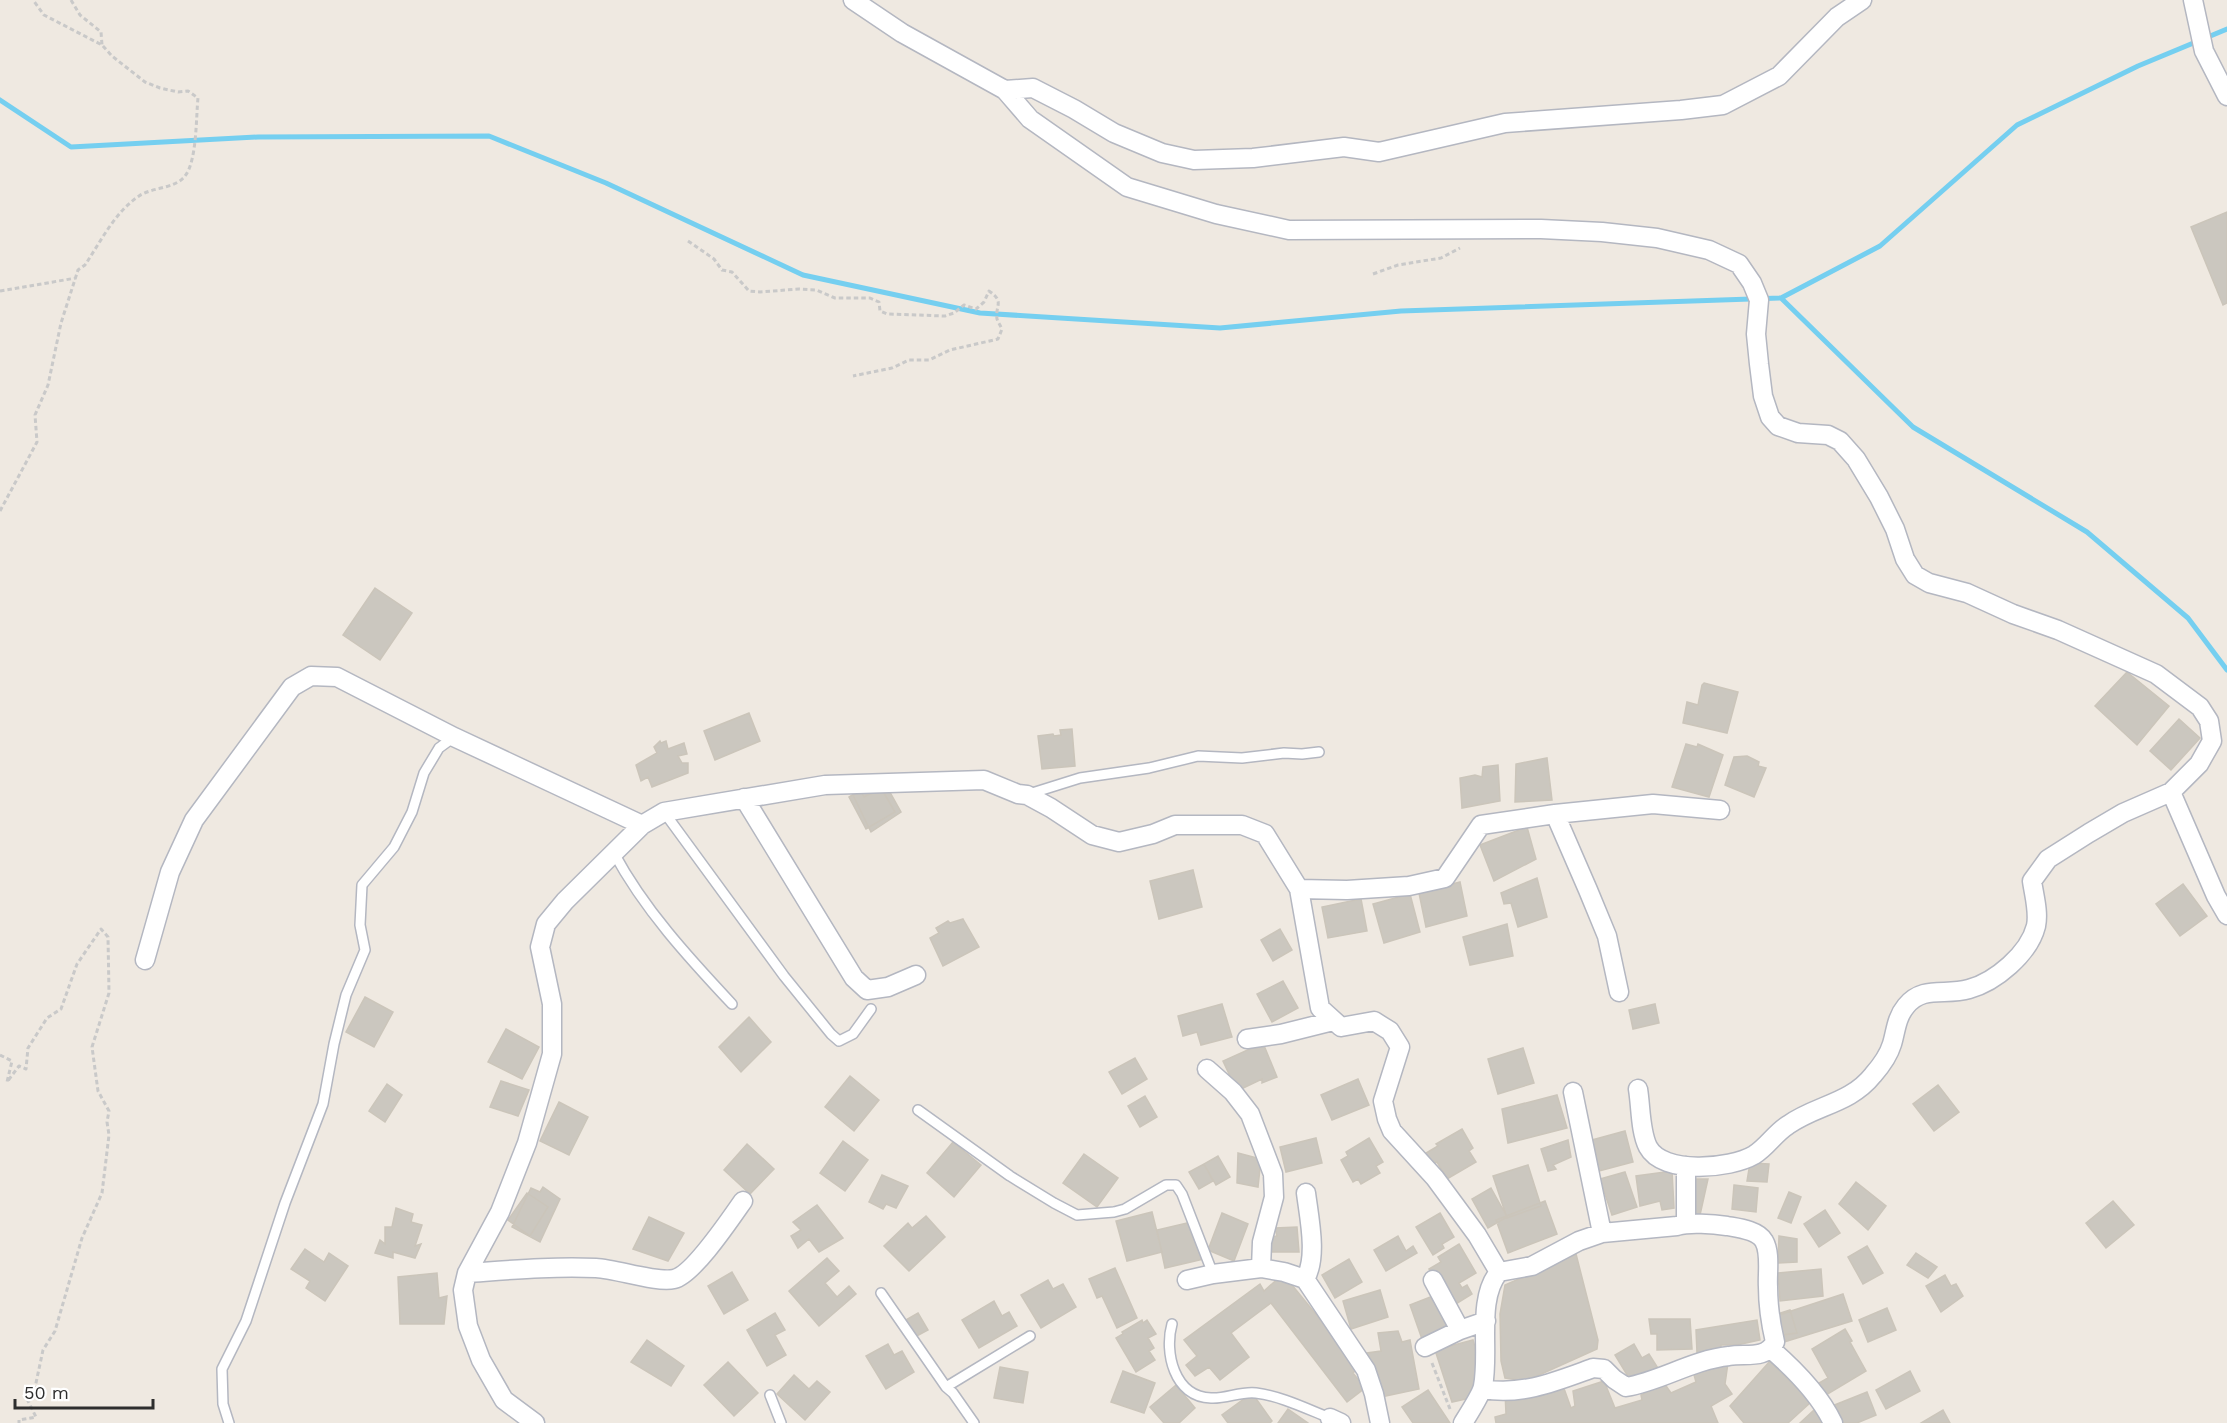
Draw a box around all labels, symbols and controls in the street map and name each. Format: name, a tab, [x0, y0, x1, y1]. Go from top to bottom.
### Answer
scale bar	[15, 1372, 153, 1410]
text: 50 m	[24, 1382, 69, 1403]

